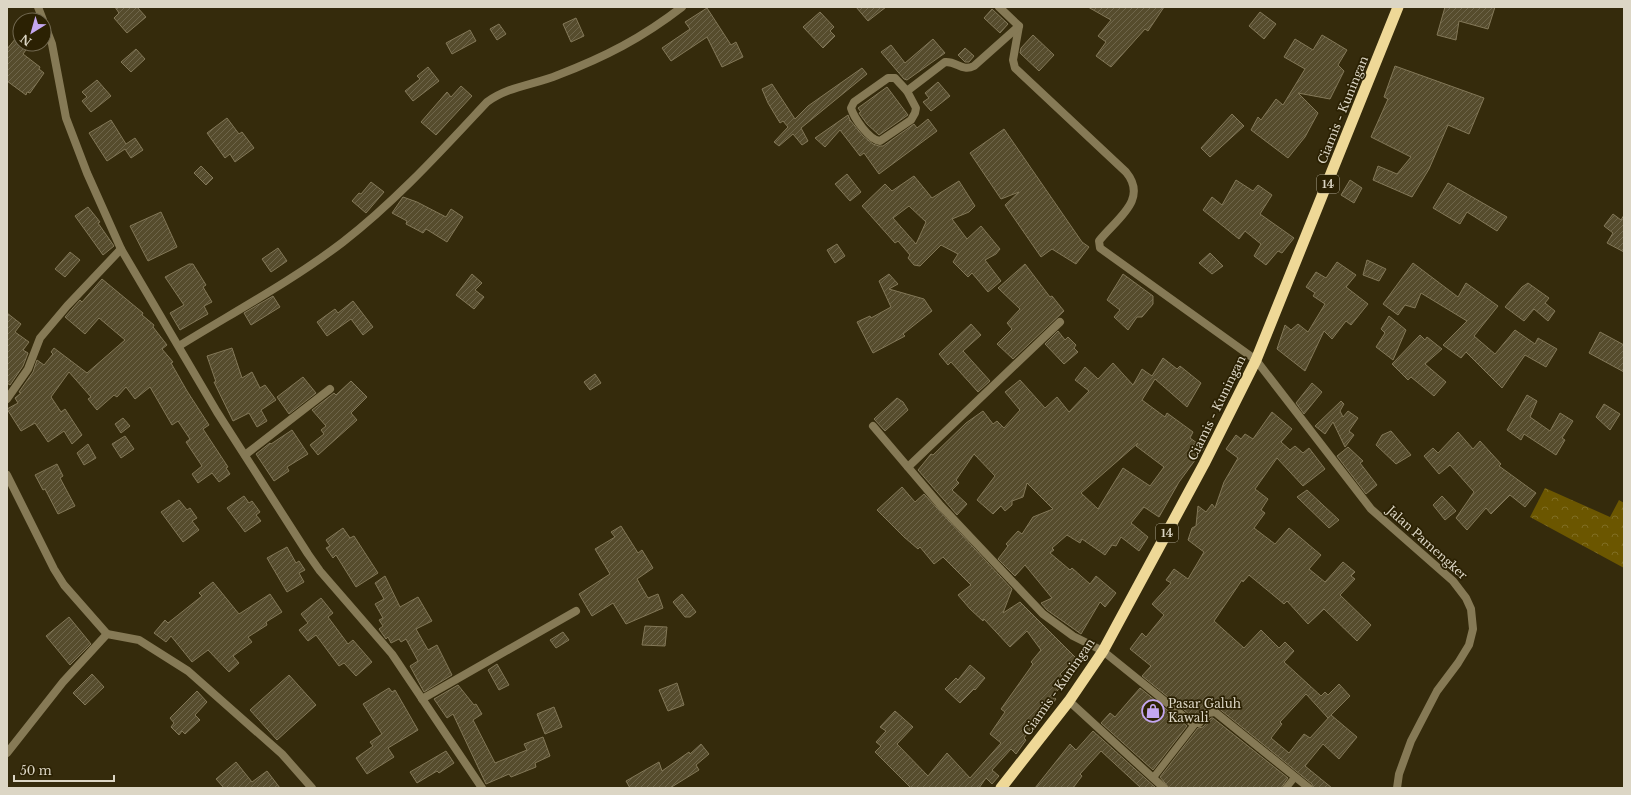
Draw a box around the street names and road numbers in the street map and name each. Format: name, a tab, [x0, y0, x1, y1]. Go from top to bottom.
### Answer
street label: Ciamis - Kuningan	[1314, 54, 1371, 166]
road number: 14	[1317, 175, 1339, 193]
street label: Ciamis - Kuningan	[1185, 353, 1249, 463]
street label: Jalan Pamengker	[1383, 501, 1471, 583]
road number: 14	[1156, 524, 1178, 542]
street label: Ciamis - Kuningan	[1019, 635, 1098, 738]

